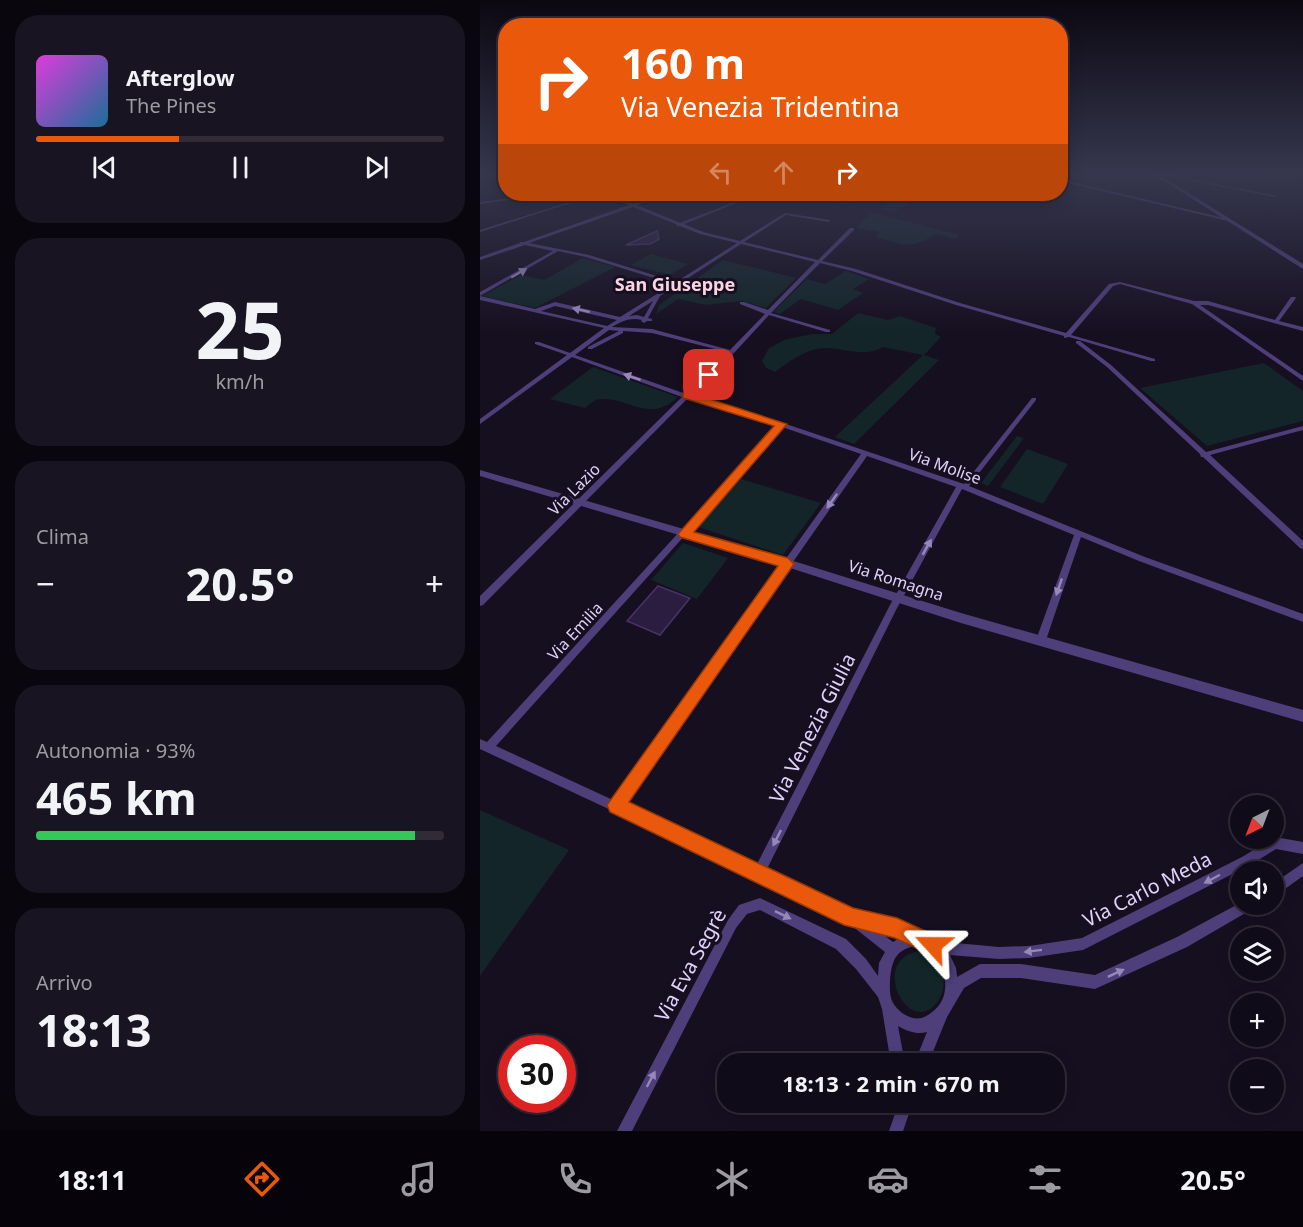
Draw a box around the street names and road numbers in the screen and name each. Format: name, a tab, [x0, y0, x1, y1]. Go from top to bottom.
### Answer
street label: Via Molise	[906, 443, 984, 489]
street label: Via Lazio	[543, 458, 605, 520]
street label: Via Romagna	[845, 554, 947, 606]
street label: Via Emilia	[542, 597, 608, 665]
street label: Via Venezia Giulia	[763, 649, 861, 807]
street label: Via Carlo Meda	[1078, 845, 1216, 933]
street label: Via Eva Segrè	[648, 904, 732, 1026]

